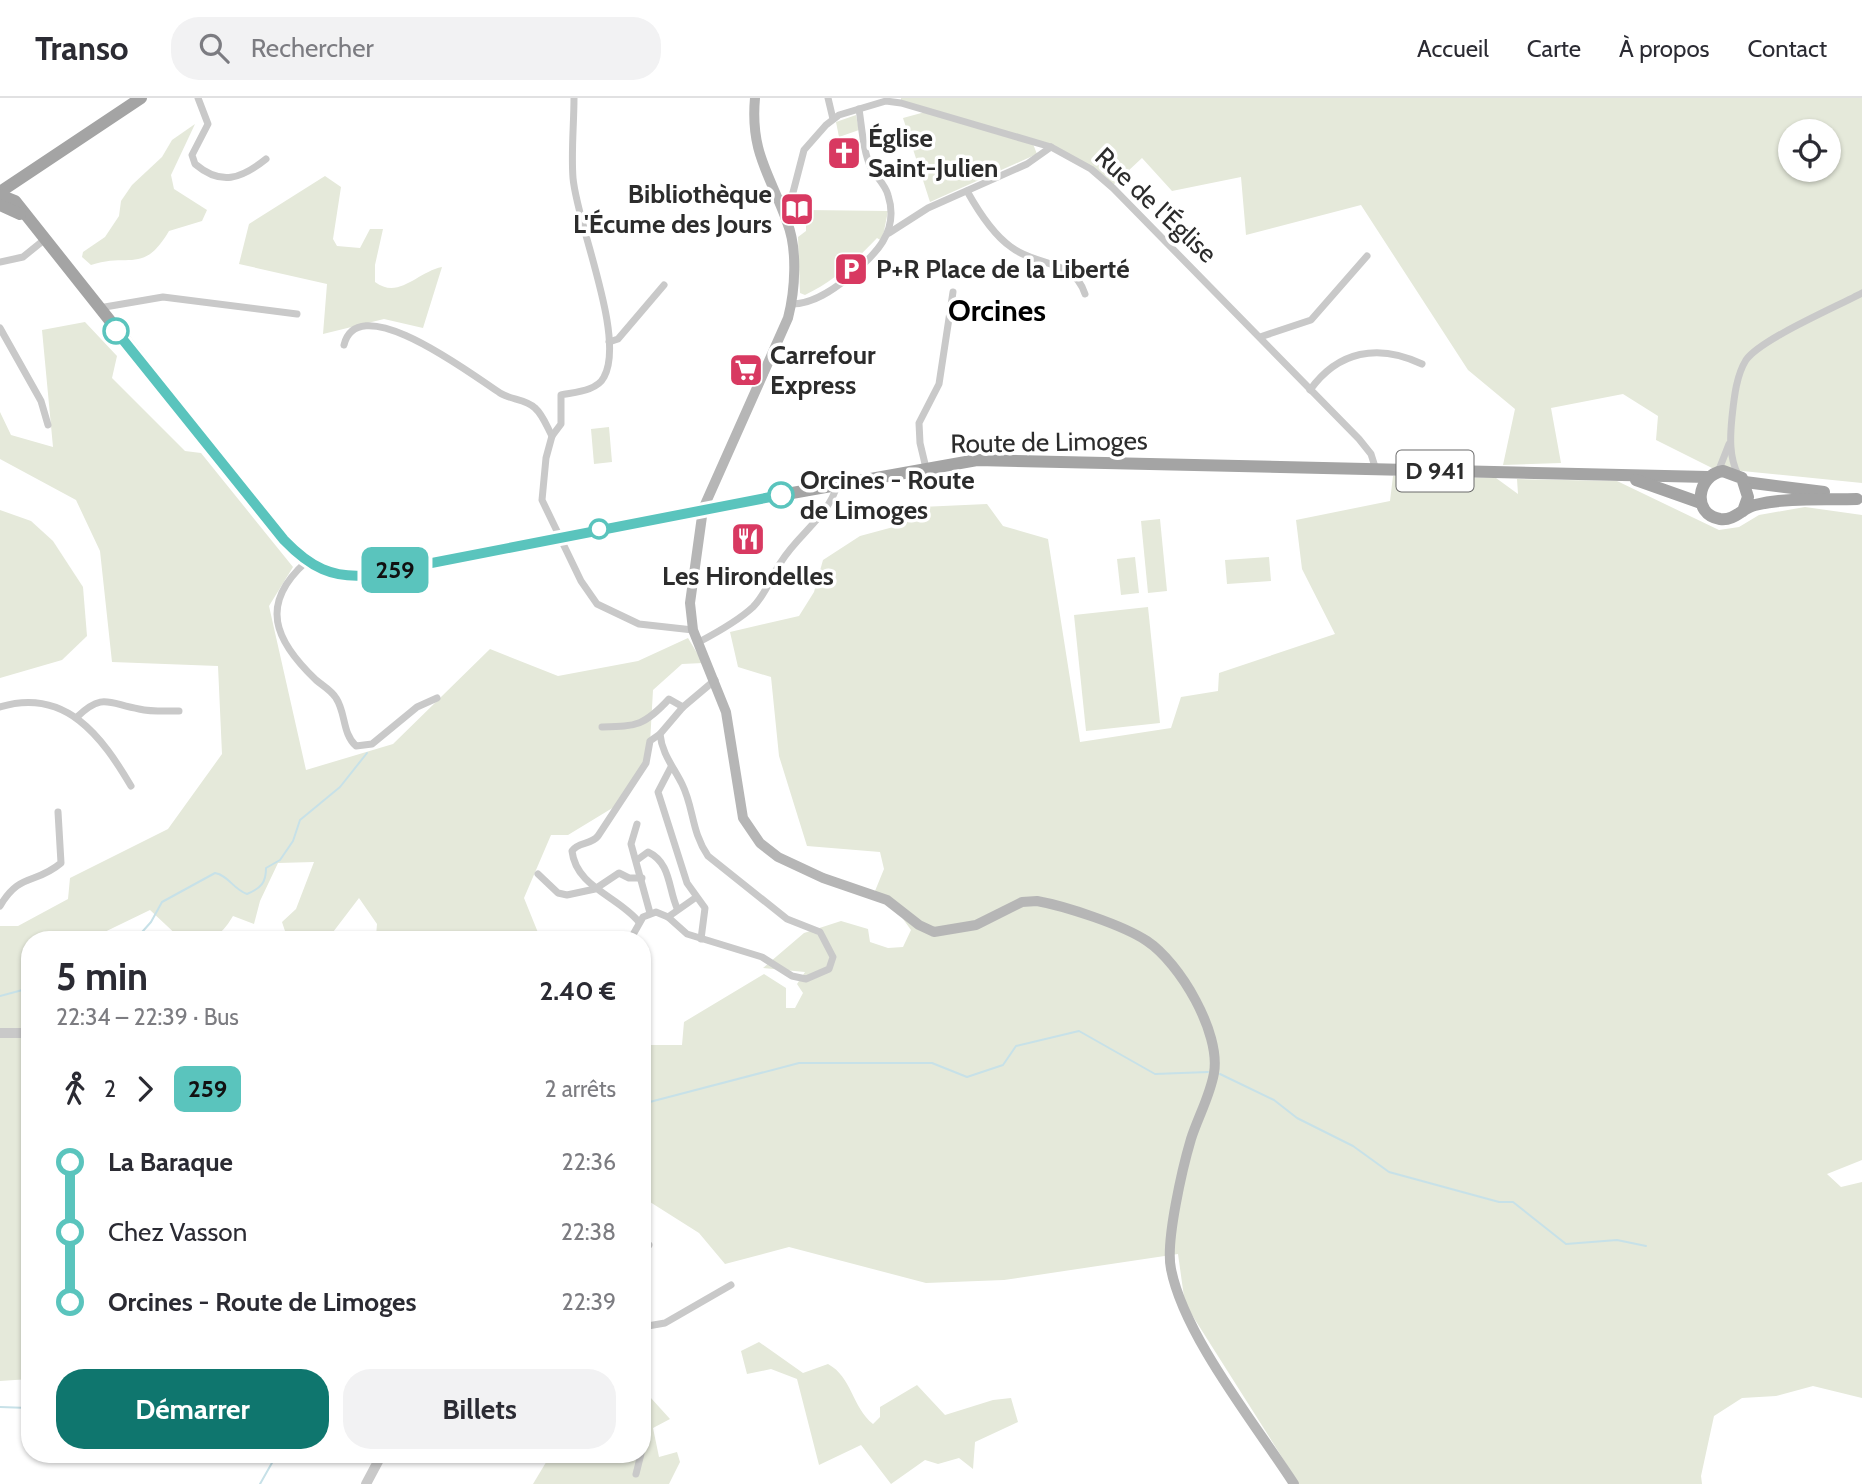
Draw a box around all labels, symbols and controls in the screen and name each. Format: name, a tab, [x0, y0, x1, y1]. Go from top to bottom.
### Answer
search box	[171, 17, 661, 80]
text: Transo	[35, 28, 129, 68]
icon: search	[195, 29, 233, 67]
text: Rechercher	[251, 32, 374, 64]
text: Accueil	[1417, 34, 1489, 63]
text: Carte	[1527, 34, 1581, 63]
text: À propos	[1619, 34, 1710, 63]
text: Contact	[1748, 34, 1827, 63]
map controls	[1778, 119, 1841, 182]
button: locate	[1778, 119, 1841, 182]
place label: Église Saint-Julien	[868, 122, 998, 184]
church icon: Église Saint-Julien	[825, 134, 863, 172]
street label: Rue de l'Église	[1088, 141, 1224, 269]
place label: Bibliothèque L'Écume des Jours	[573, 178, 772, 240]
library icon: Bibliothèque L'Écume des Jours	[778, 190, 816, 228]
parking icon: P+R Place de la Liberté	[832, 250, 870, 288]
place label: P+R Place de la Liberté	[876, 253, 1130, 285]
district label: Orcines	[948, 292, 1046, 329]
unlabelled marker	[103, 318, 129, 344]
place label: Carrefour Express	[770, 339, 876, 401]
supermarket icon: Carrefour Express	[727, 351, 765, 389]
street label: Route de Limoges	[950, 424, 1148, 460]
road number: D 941	[1396, 450, 1474, 492]
place label: Orcines - Route de Limoges	[800, 464, 975, 526]
marker: Orcines - Route de Limoges	[768, 482, 794, 508]
unlabelled marker	[589, 519, 609, 539]
restaurant icon: Les Hirondelles	[729, 520, 767, 558]
line badge: 259	[355, 547, 435, 593]
text: 259	[375, 555, 415, 584]
place label: Les Hirondelles	[662, 560, 834, 592]
text: 5 min	[56, 953, 148, 1000]
text: 2.40 €	[539, 975, 616, 1007]
text: 22:34 – 22:39 · Bus	[56, 1003, 239, 1031]
icon: walk	[56, 1070, 94, 1108]
icon: forward	[126, 1070, 164, 1108]
text: 259	[188, 1074, 227, 1103]
text: 2	[104, 1075, 116, 1103]
text: 2 arrêts	[544, 1075, 616, 1103]
text: La Baraque	[108, 1146, 233, 1178]
text: 22:36	[562, 1148, 616, 1176]
text: Chez Vasson	[108, 1216, 247, 1248]
text: 22:38	[561, 1218, 616, 1246]
text: Orcines - Route de Limoges	[108, 1286, 417, 1318]
text: 22:39	[562, 1288, 616, 1316]
button: Démarrer	[56, 1369, 329, 1449]
button: Billets	[343, 1369, 616, 1449]

